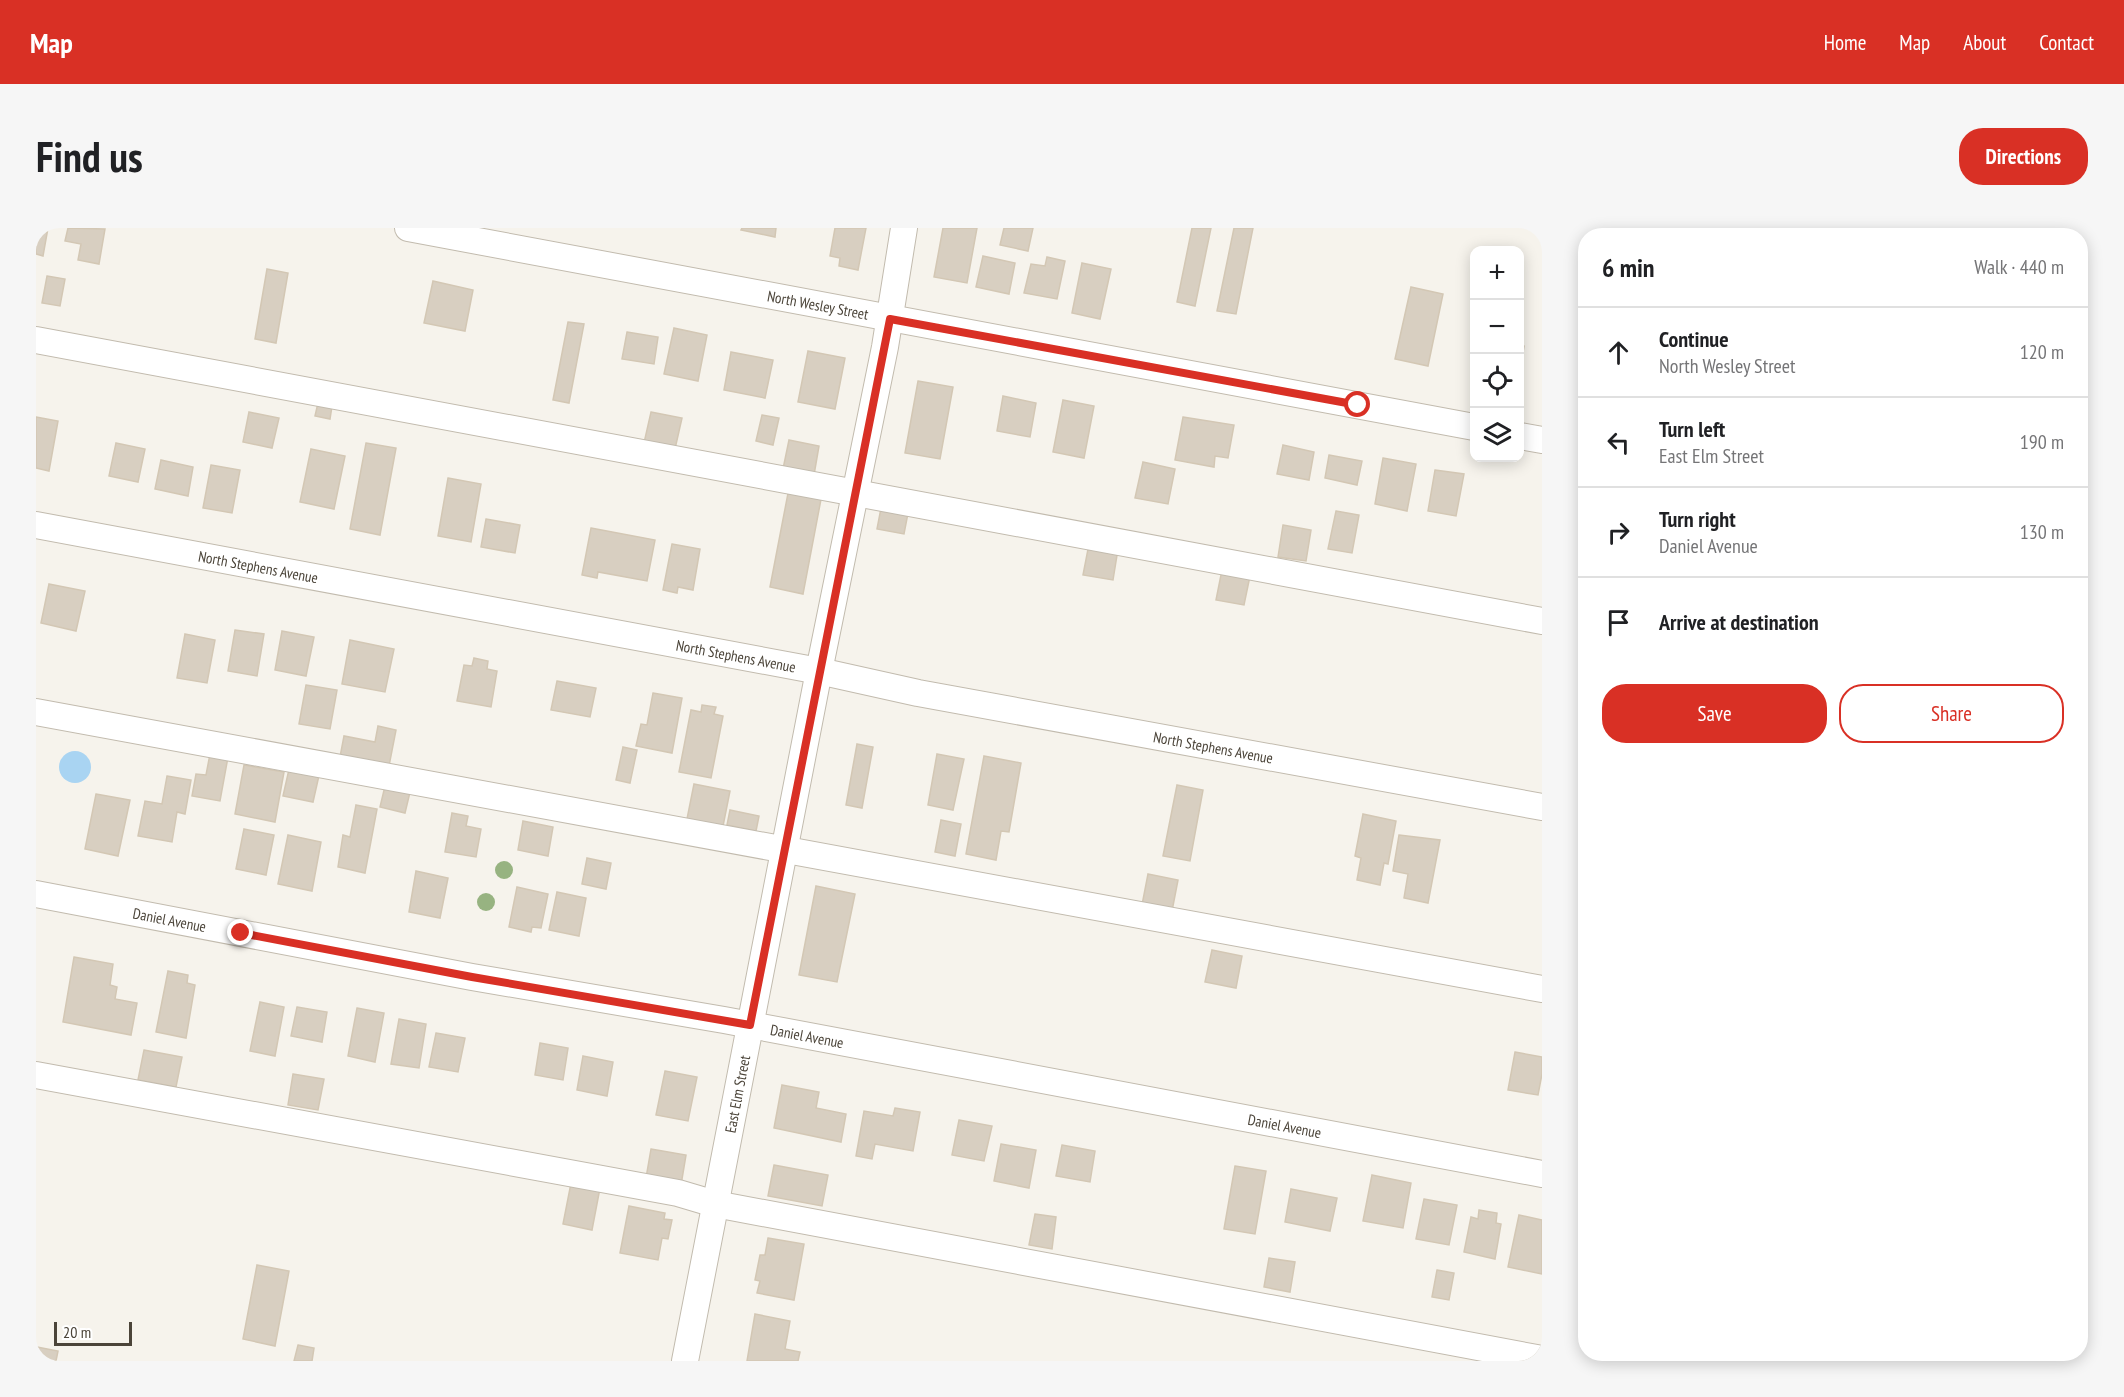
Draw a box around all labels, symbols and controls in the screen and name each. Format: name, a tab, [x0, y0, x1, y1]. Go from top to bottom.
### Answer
text: Map	[30, 24, 73, 61]
text: Home	[1824, 29, 1866, 56]
text: Map	[1899, 29, 1930, 56]
text: About	[1963, 29, 2006, 56]
text: Contact	[2039, 29, 2094, 56]
button: Directions	[1959, 128, 2088, 185]
text: Find us	[36, 129, 143, 184]
map controls	[1470, 246, 1524, 462]
button: +	[1470, 246, 1524, 300]
text: 6 min	[1602, 251, 1655, 284]
text: Walk · 440 m	[1974, 254, 2064, 280]
street label: North Wesley Street	[766, 286, 870, 323]
button: −	[1470, 300, 1524, 354]
text: Continue	[1659, 325, 1729, 353]
icon: ahead	[1602, 336, 1635, 369]
text: 120 m	[2020, 339, 2064, 365]
text: North Wesley Street	[1659, 353, 1795, 379]
button: locate	[1470, 354, 1524, 408]
route start	[1344, 391, 1370, 417]
button: layers	[1470, 408, 1524, 462]
text: Turn left	[1659, 415, 1725, 443]
icon: left	[1602, 426, 1635, 459]
text: 190 m	[2020, 429, 2064, 455]
text: East Elm Street	[1659, 443, 1764, 469]
text: Turn right	[1659, 505, 1736, 533]
icon: right	[1602, 516, 1635, 549]
text: 130 m	[2020, 519, 2064, 545]
text: Daniel Avenue	[1659, 533, 1758, 559]
street label: North Stephens Avenue	[197, 546, 320, 587]
icon: arrive	[1602, 606, 1635, 639]
text: Arrive at destination	[1659, 608, 1819, 636]
street label: North Stephens Avenue	[675, 635, 797, 676]
button: Save	[1602, 684, 1827, 743]
button: Share	[1839, 684, 2064, 743]
street label: North Stephens Avenue	[1152, 727, 1275, 767]
street label: Daniel Avenue	[131, 903, 208, 936]
route end	[227, 919, 253, 945]
street label: Daniel Avenue	[769, 1019, 845, 1052]
street label: East Elm Street	[720, 1053, 754, 1135]
street label: Daniel Avenue	[1246, 1109, 1323, 1142]
scale bar	[54, 1319, 132, 1346]
text: 20 m	[63, 1322, 91, 1342]

